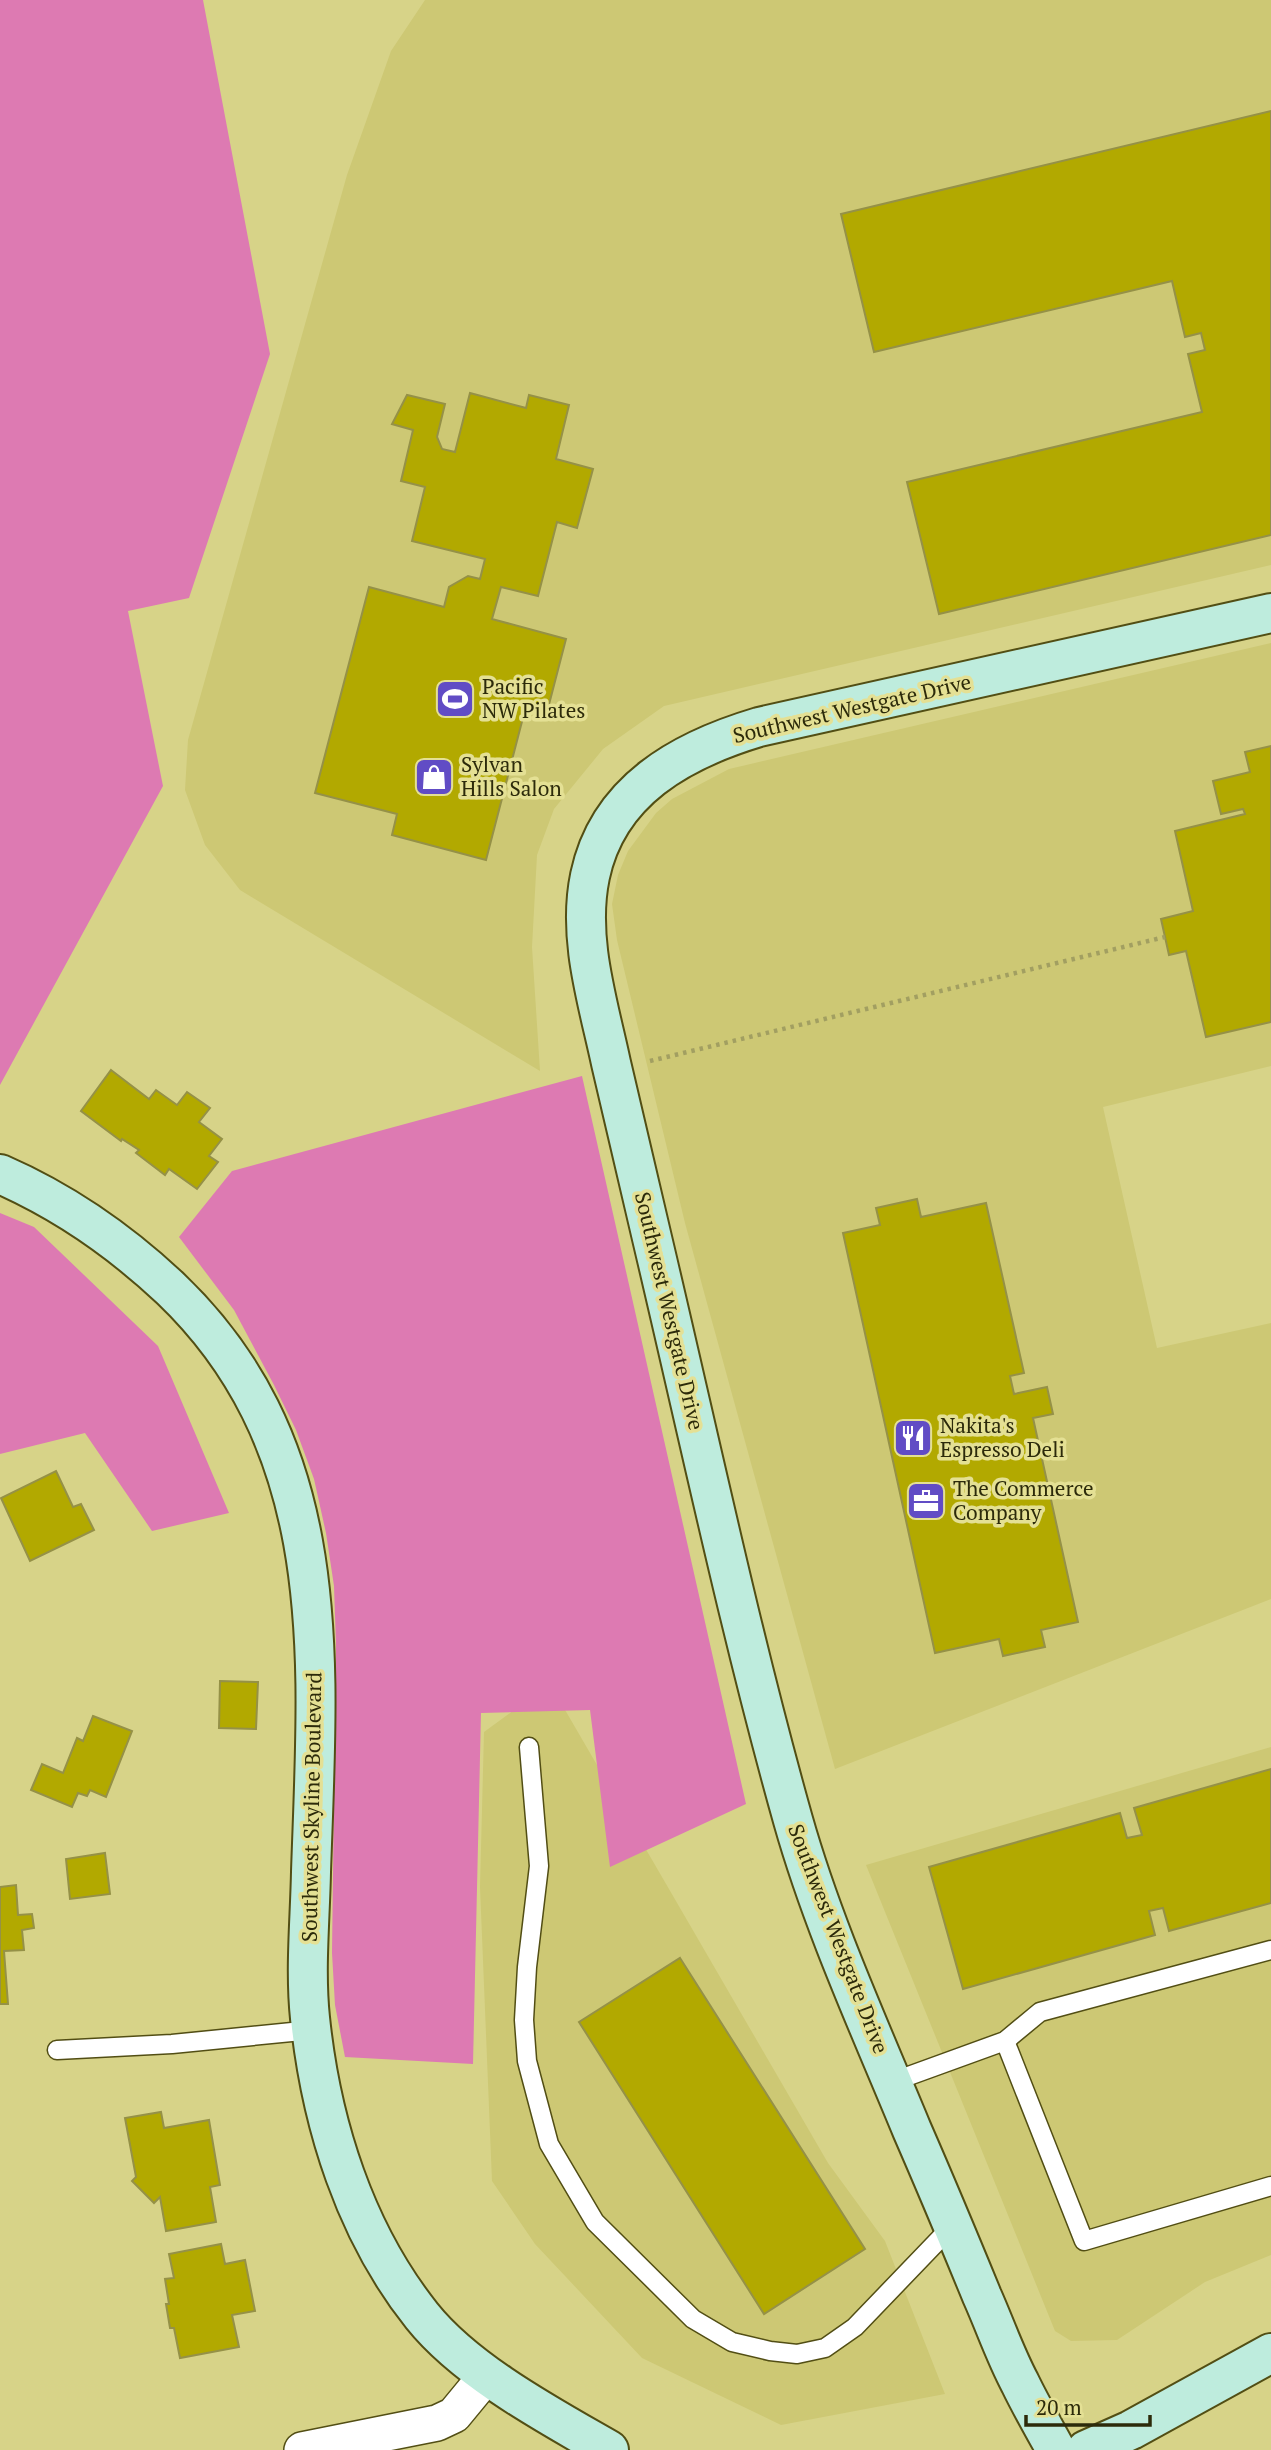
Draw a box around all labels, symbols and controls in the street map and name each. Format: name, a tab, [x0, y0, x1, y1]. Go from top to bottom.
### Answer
street label: Southwest Westgate Drive	[730, 667, 974, 749]
place label: Pacific NW Pilates	[482, 672, 585, 724]
sports icon: Pacific NW Pilates	[434, 678, 476, 720]
place label: Sylvan Hills Salon	[461, 750, 562, 802]
shop icon: Sylvan Hills Salon	[413, 756, 455, 798]
street label: Southwest Westgate Drive	[629, 1189, 711, 1433]
place label: Nakita's Espresso Deli	[940, 1411, 1065, 1463]
restaurant icon: Nakita's Espresso Deli	[892, 1417, 934, 1459]
place label: The Commerce Company	[953, 1474, 1093, 1526]
office icon: The Commerce Company	[905, 1480, 947, 1522]
street label: Southwest Skyline Boulevard	[295, 1671, 327, 1942]
street label: Southwest Westgate Drive	[782, 1820, 896, 2057]
scale bar	[1026, 2384, 1150, 2428]
text: 20 m	[1036, 2393, 1082, 2421]

